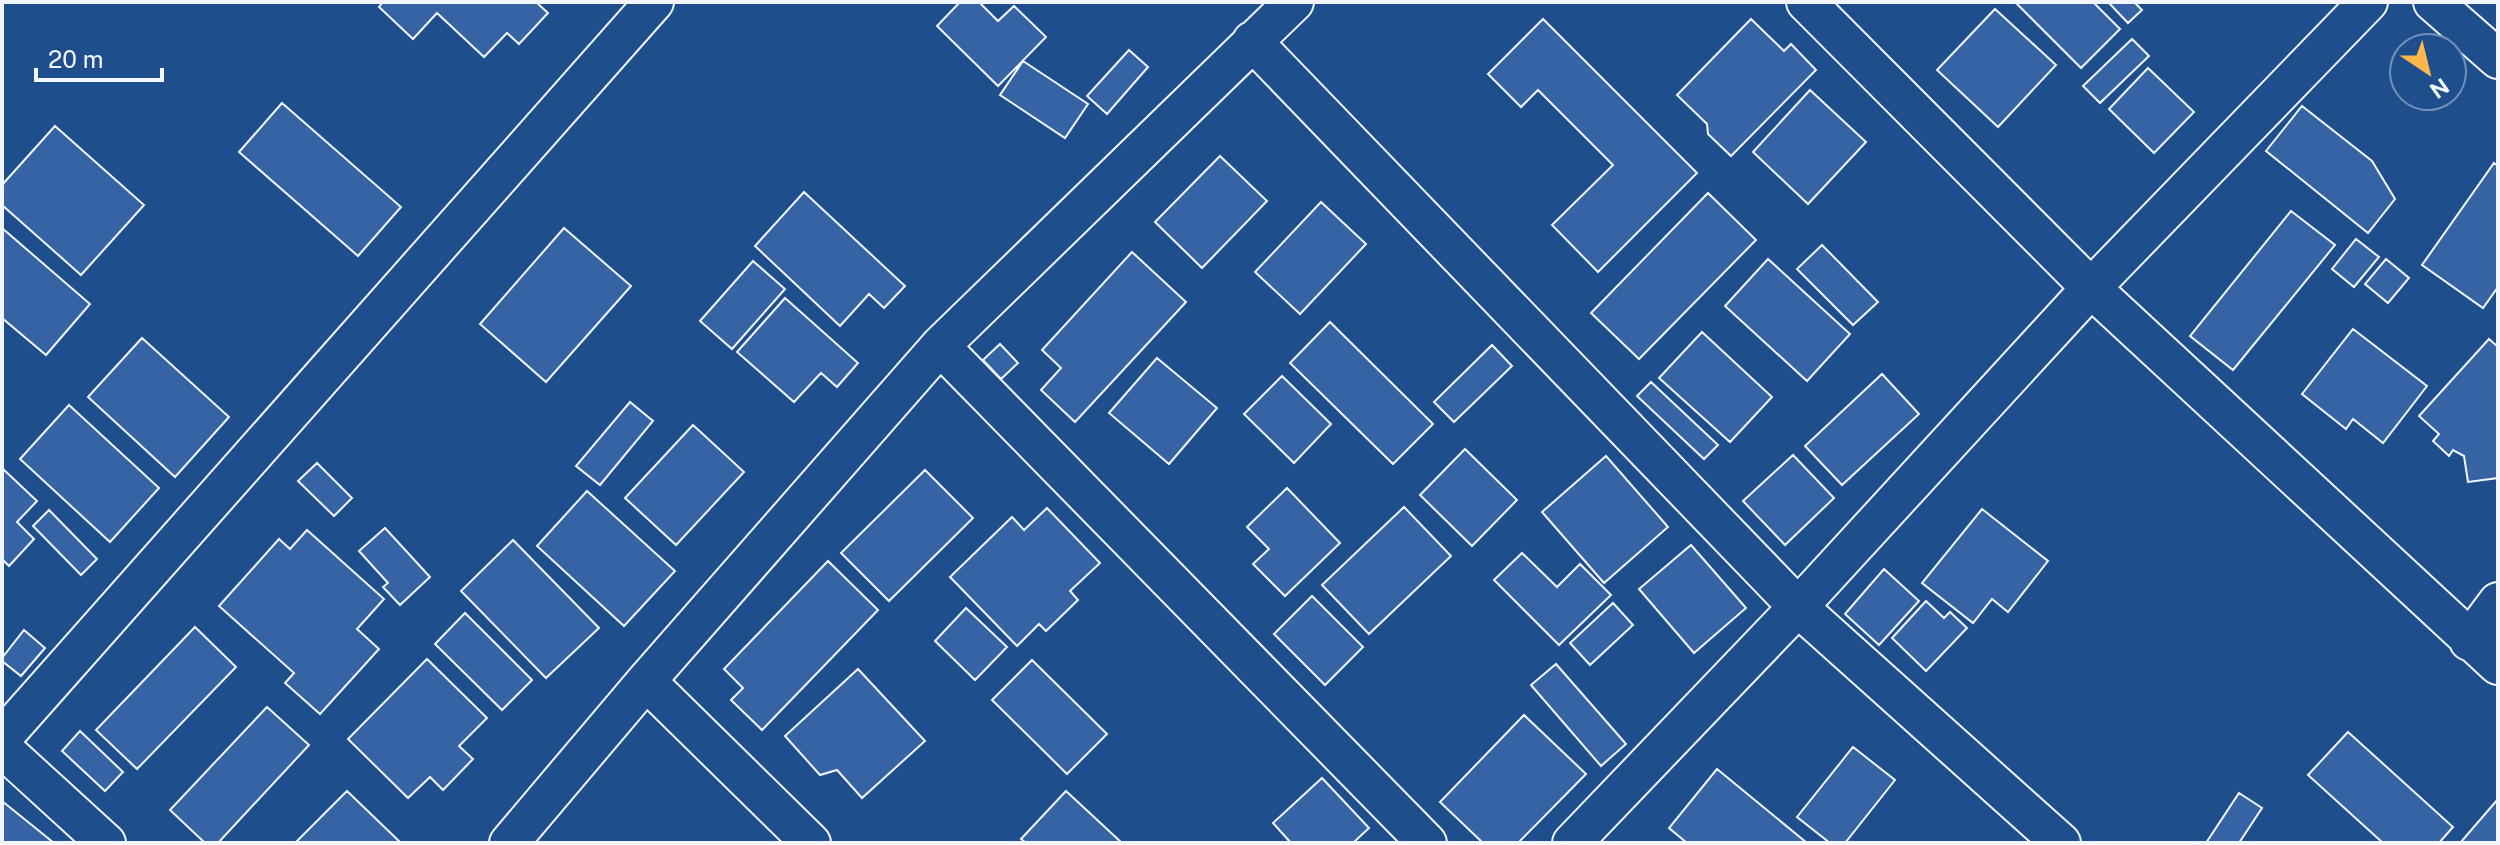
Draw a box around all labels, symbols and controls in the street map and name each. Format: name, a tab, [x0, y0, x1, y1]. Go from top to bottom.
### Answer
scale bar	[36, 32, 162, 82]
north arrow	[2388, 32, 2468, 112]
text: 20 m	[48, 45, 104, 73]
text: N	[2425, 73, 2454, 104]

